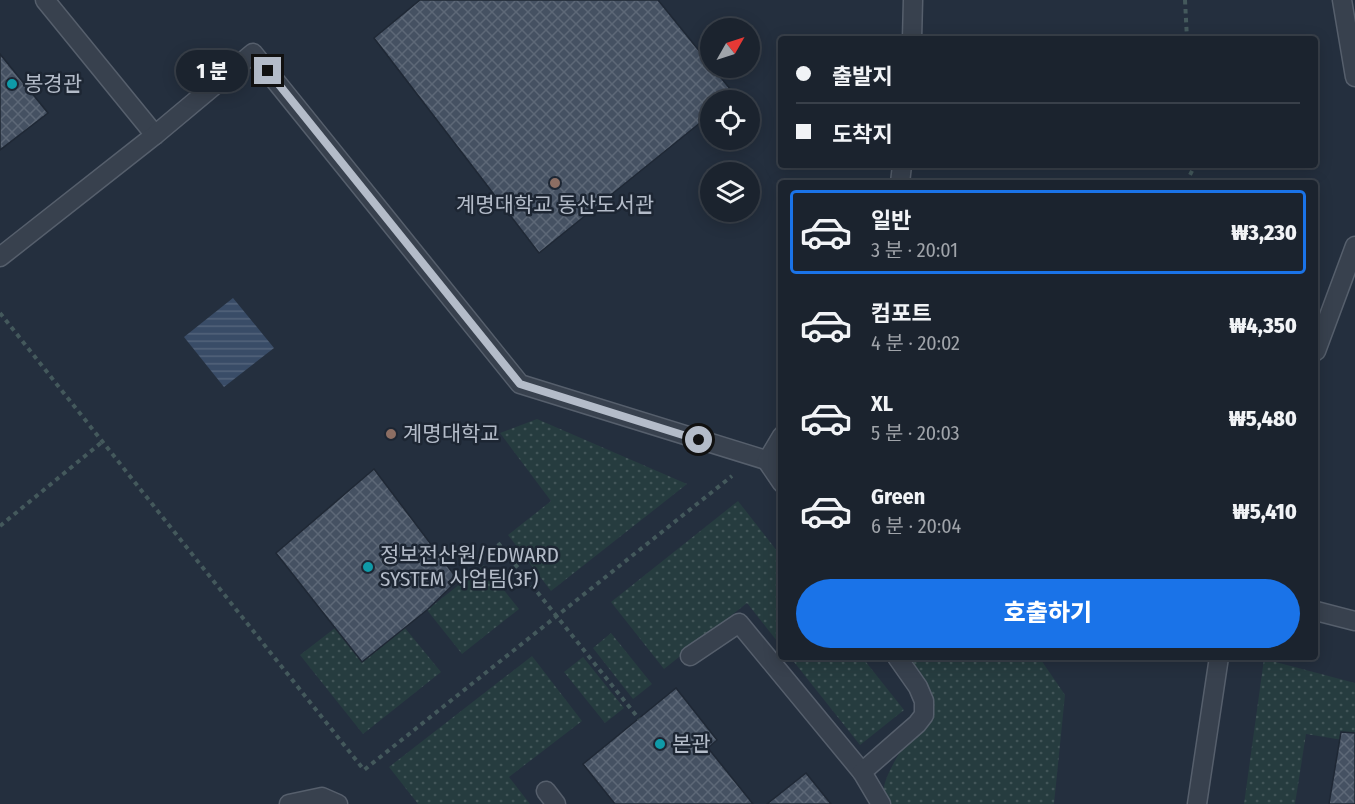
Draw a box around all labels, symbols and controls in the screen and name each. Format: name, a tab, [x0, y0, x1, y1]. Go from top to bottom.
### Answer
north arrow	[700, 18, 760, 78]
map controls	[700, 18, 760, 222]
callout: 1 분	[175, 50, 247, 92]
route end	[254, 57, 281, 84]
text: 1 분	[196, 59, 228, 83]
text: 출발지	[832, 63, 893, 90]
place label: 봉경관	[24, 71, 82, 97]
marker: 봉경관	[5, 77, 19, 91]
button: locate	[700, 90, 760, 150]
text: 도착지	[832, 121, 893, 148]
button: layers	[700, 162, 760, 222]
marker: 계명대학교 동산도서관	[548, 176, 562, 190]
place label: 계명대학교 동산도서관	[456, 192, 654, 218]
icon: car	[799, 205, 853, 259]
text: 일반	[871, 207, 911, 234]
text: ₩3,230	[1231, 219, 1297, 246]
text: 3 분 · 20:01	[871, 238, 958, 262]
icon: car	[799, 298, 853, 352]
text: 컴포트	[871, 300, 932, 327]
text: ₩4,350	[1229, 312, 1297, 339]
text: 4 분 · 20:02	[871, 331, 960, 355]
text: XL	[871, 390, 893, 417]
icon: car	[799, 391, 853, 445]
text: ₩5,480	[1229, 405, 1297, 432]
place label: 계명대학교	[403, 421, 500, 447]
text: 5 분 · 20:03	[871, 421, 960, 445]
route start	[685, 426, 712, 453]
marker: 계명대학교	[384, 427, 398, 441]
text: Green	[871, 483, 925, 510]
icon: car	[799, 484, 853, 538]
text: ₩5,410	[1233, 498, 1297, 525]
text: 6 분 · 20:04	[871, 514, 961, 538]
place label: 정보전산원/EDWARD SYSTEM 사업팀(3F)	[380, 542, 559, 592]
marker: 정보전산원/EDWARD SYSTEM 사업팀(3F)	[361, 560, 375, 574]
button: 호출하기	[796, 579, 1300, 648]
place label: 본관	[672, 731, 711, 757]
marker: 본관	[653, 737, 667, 751]

